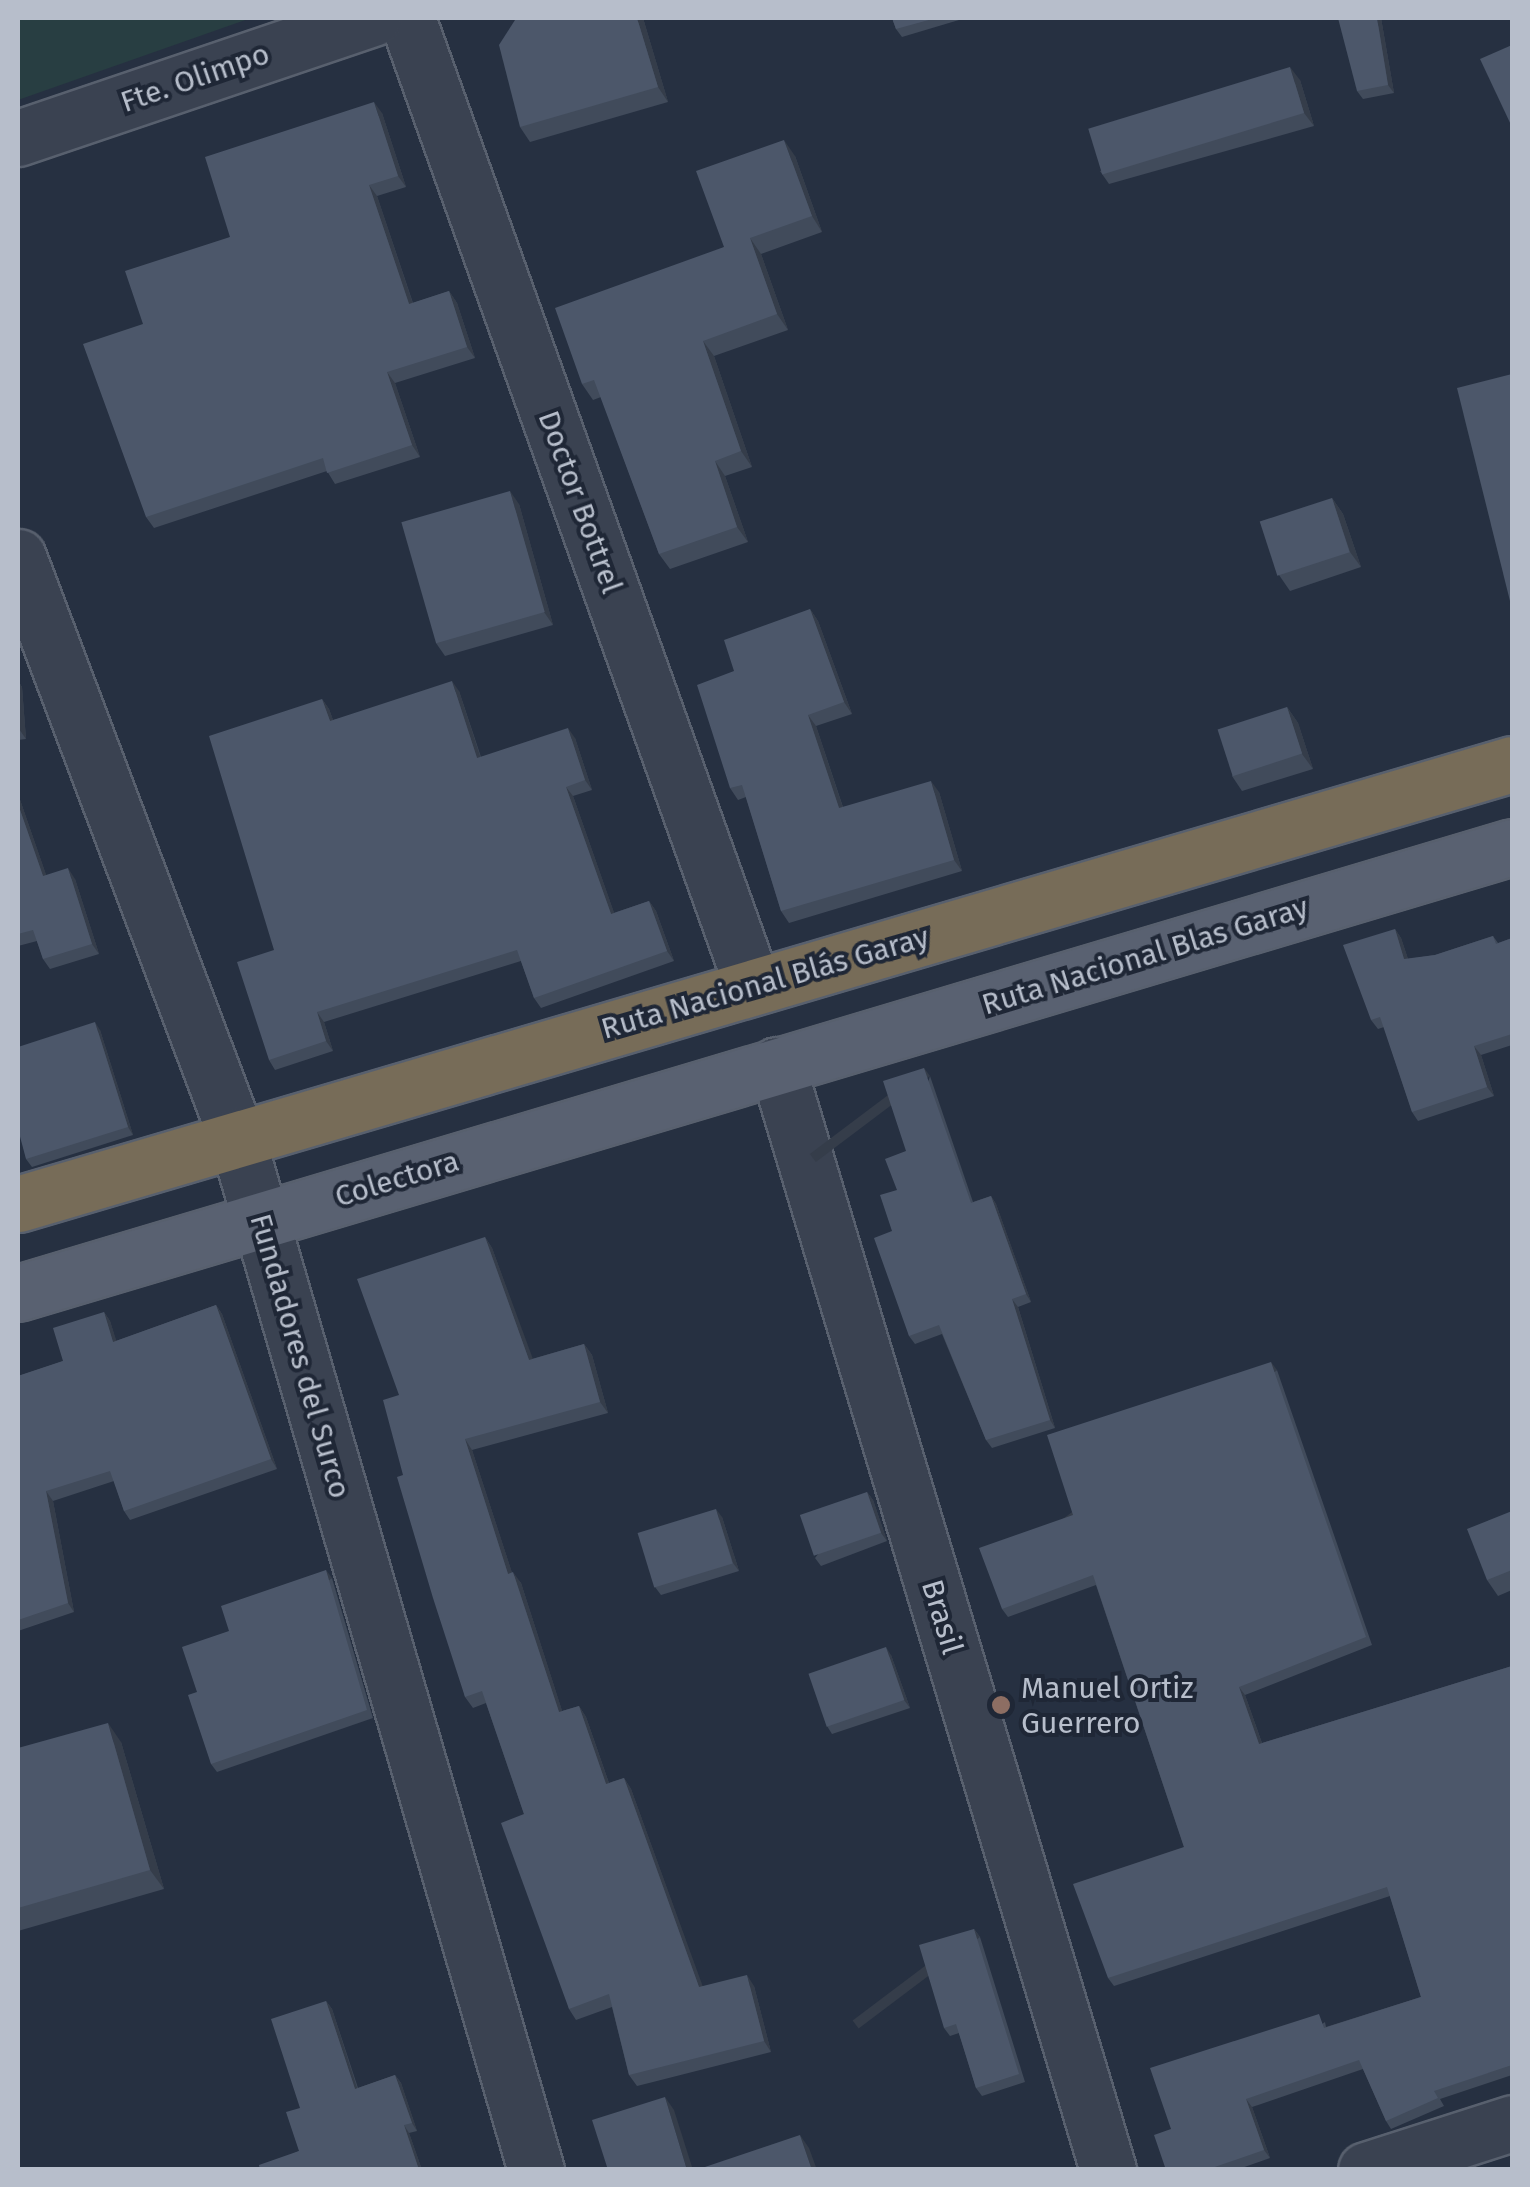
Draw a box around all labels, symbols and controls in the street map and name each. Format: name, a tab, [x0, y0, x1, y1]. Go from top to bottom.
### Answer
street label: Fte. Olimpo	[116, 36, 274, 120]
street label: Doctor Bottrel	[530, 406, 630, 598]
street label: Ruta Nacional Blas Garay	[978, 889, 1312, 1023]
street label: Ruta Nacional Blás Garay	[597, 919, 933, 1047]
street label: Colectora	[331, 1143, 463, 1215]
street label: Fundadores del Surco	[242, 1210, 358, 1502]
street label: Brasil	[914, 1575, 970, 1659]
place label: Manuel Ortiz Guerrero	[1021, 1670, 1194, 1740]
marker: Manuel Ortiz Guerrero	[990, 1694, 1012, 1716]

